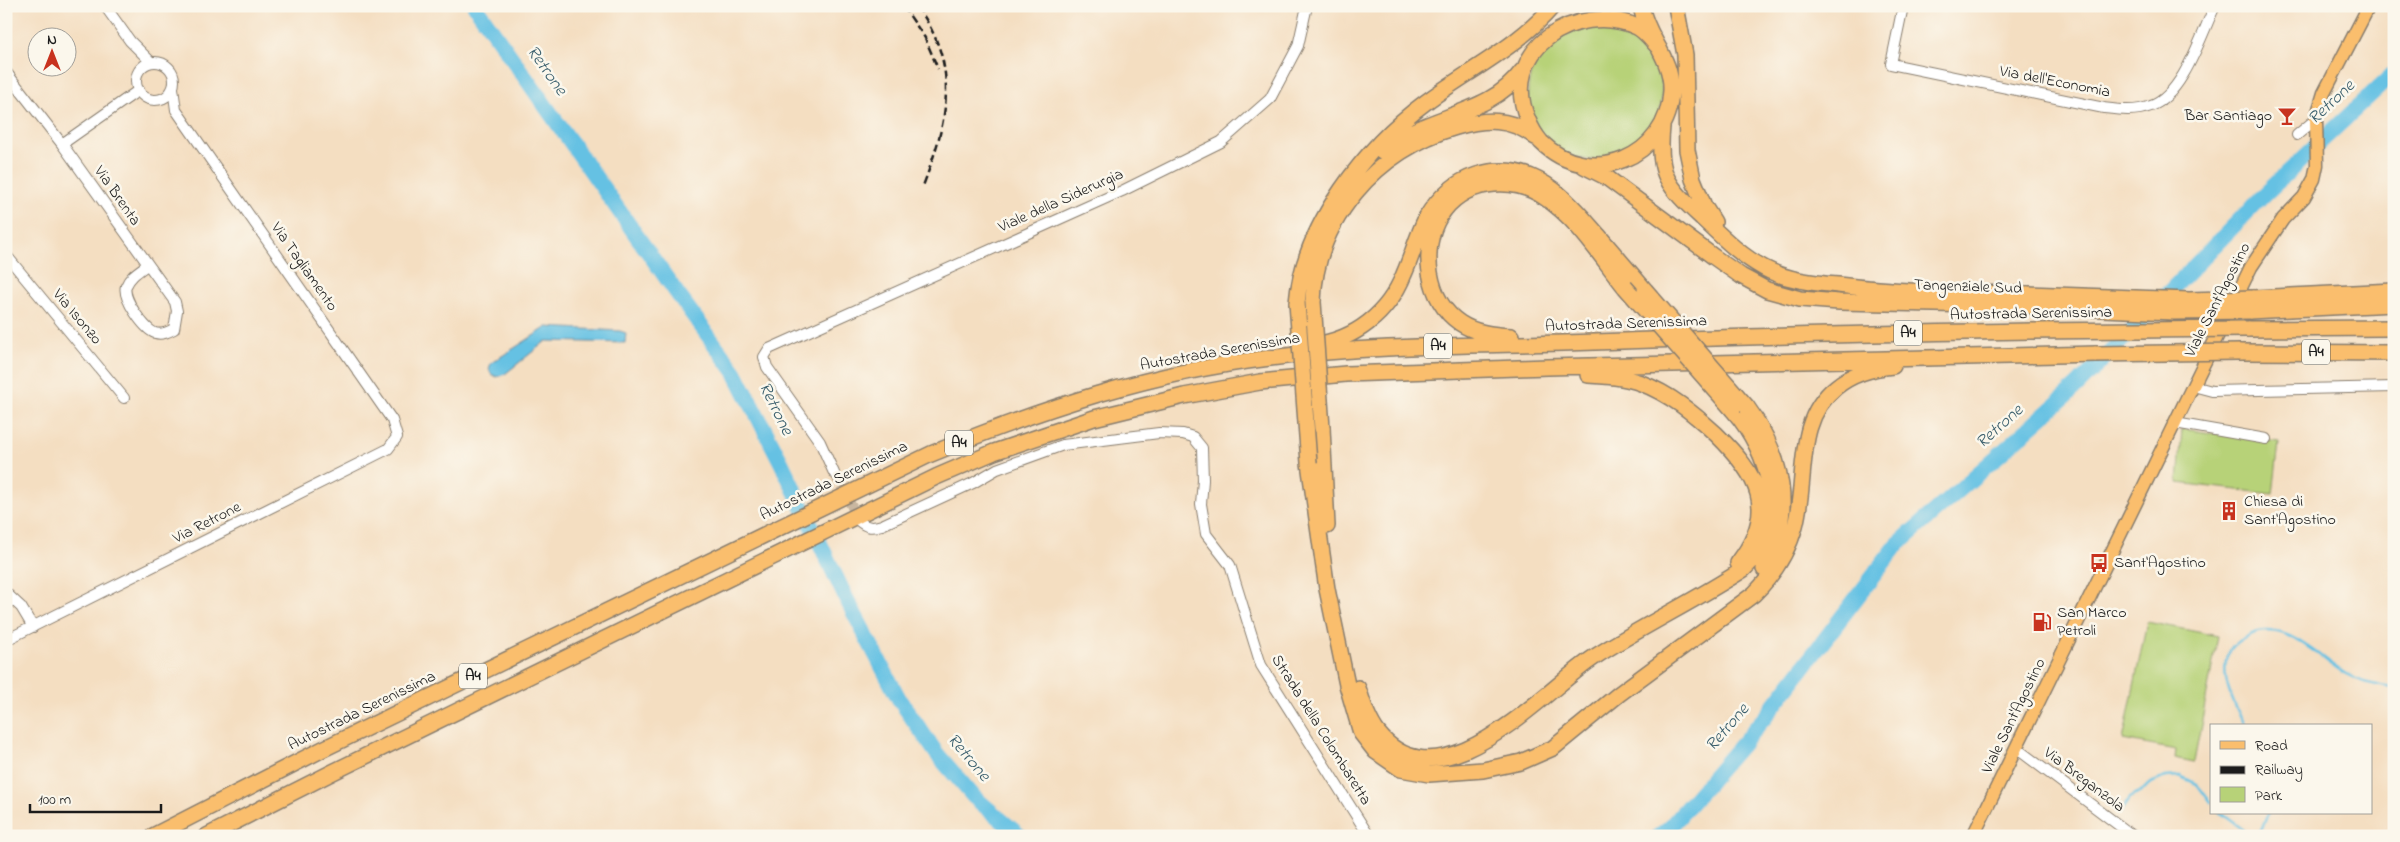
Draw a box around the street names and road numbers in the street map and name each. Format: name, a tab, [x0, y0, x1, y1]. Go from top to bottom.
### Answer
street label: Via dell'Economia	[1997, 59, 2112, 104]
street label: Via Brenta	[87, 160, 147, 231]
street label: Viale della Siderurgia	[994, 163, 1128, 240]
street label: Via Tagliamento	[264, 217, 344, 316]
street label: Viale Sant'Agostino	[2178, 239, 2257, 362]
street label: Tangenziale Sud	[1913, 273, 2023, 301]
street label: Via Isonzo	[46, 283, 108, 350]
street label: Autostrada Serenissima	[1950, 301, 2112, 327]
street label: Autostrada Serenissima	[1545, 309, 1707, 339]
road number: A4	[1894, 320, 1922, 346]
street label: Autostrada Serenissima	[1138, 326, 1302, 378]
road number: A4	[1424, 334, 1452, 358]
road number: A4	[2302, 340, 2330, 364]
road number: A4	[945, 430, 973, 456]
street label: Autostrada Serenissima	[756, 435, 912, 527]
street label: Via Retrone	[168, 495, 246, 551]
street label: Strada della Colombaretta	[1265, 650, 1377, 810]
street label: Viale Sant'Agostino	[1975, 654, 2052, 779]
road number: A4	[459, 664, 487, 688]
street label: Autostrada Serenissima	[284, 665, 440, 757]
street label: Via Breganzola	[2038, 741, 2130, 819]

